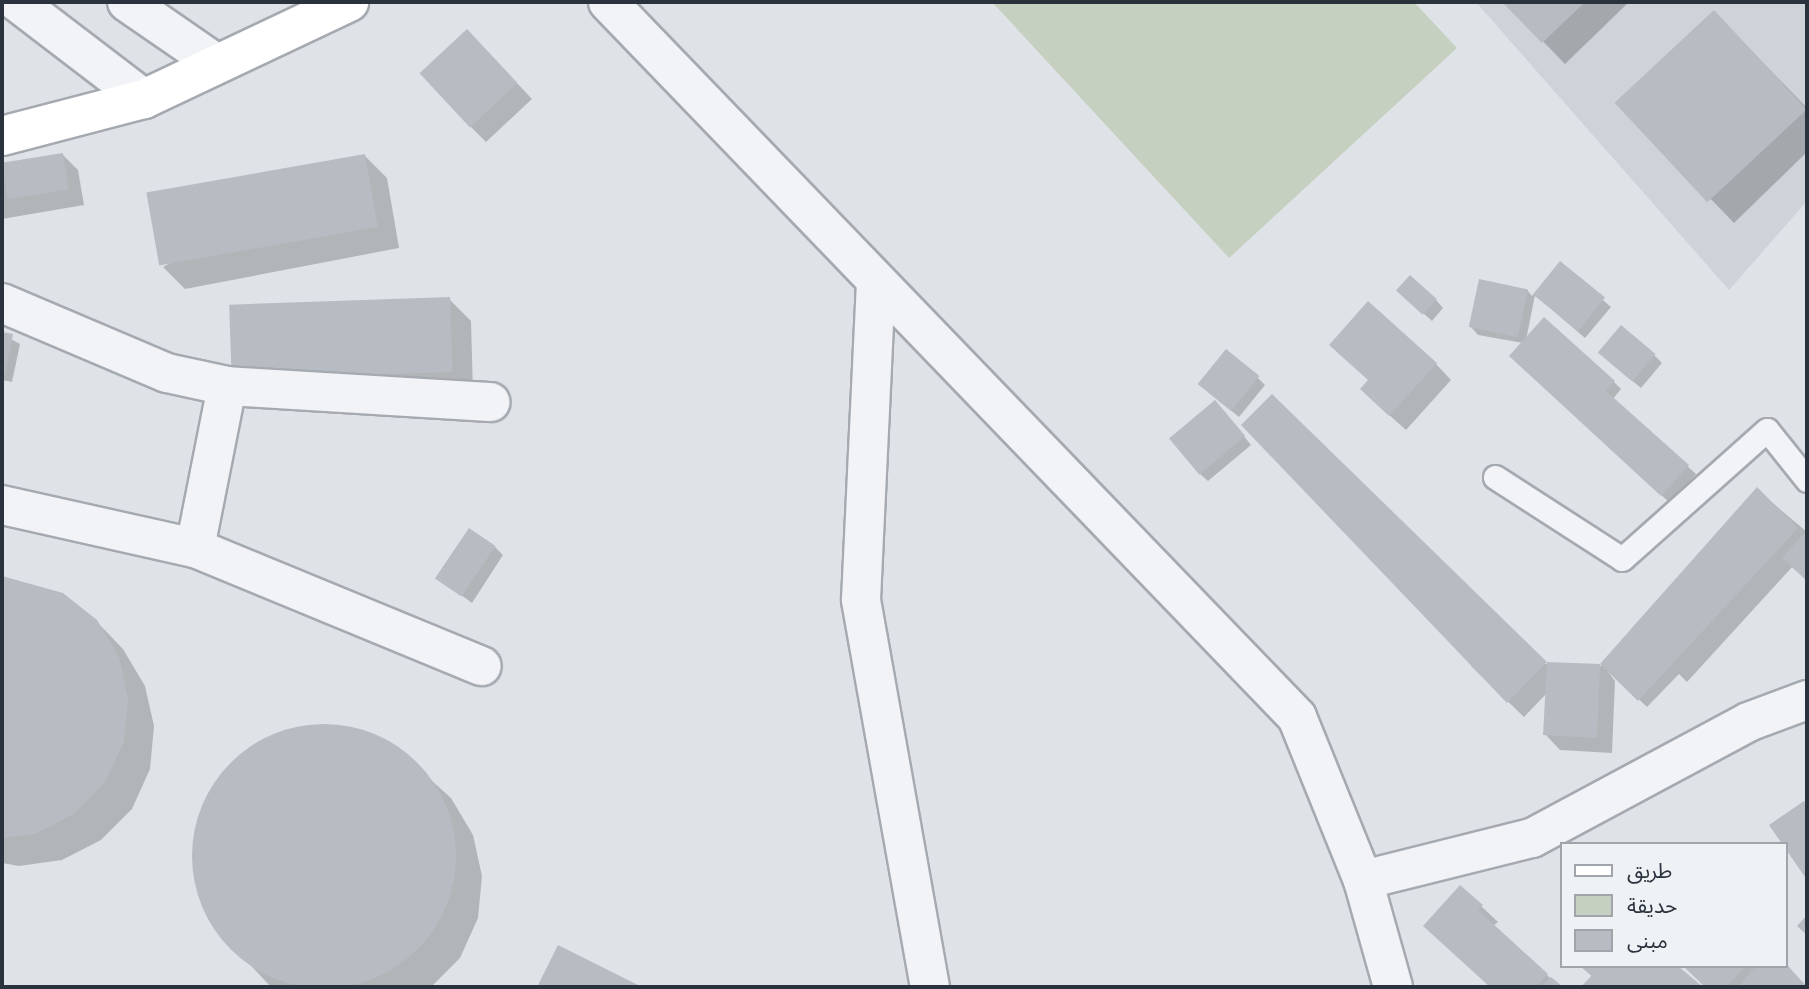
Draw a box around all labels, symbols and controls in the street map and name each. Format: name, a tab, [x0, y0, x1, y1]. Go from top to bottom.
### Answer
legend	[1560, 842, 1788, 968]
text: طريق	[1627, 858, 1672, 884]
text: حديقة	[1627, 893, 1677, 919]
text: مبنى	[1627, 928, 1668, 954]

